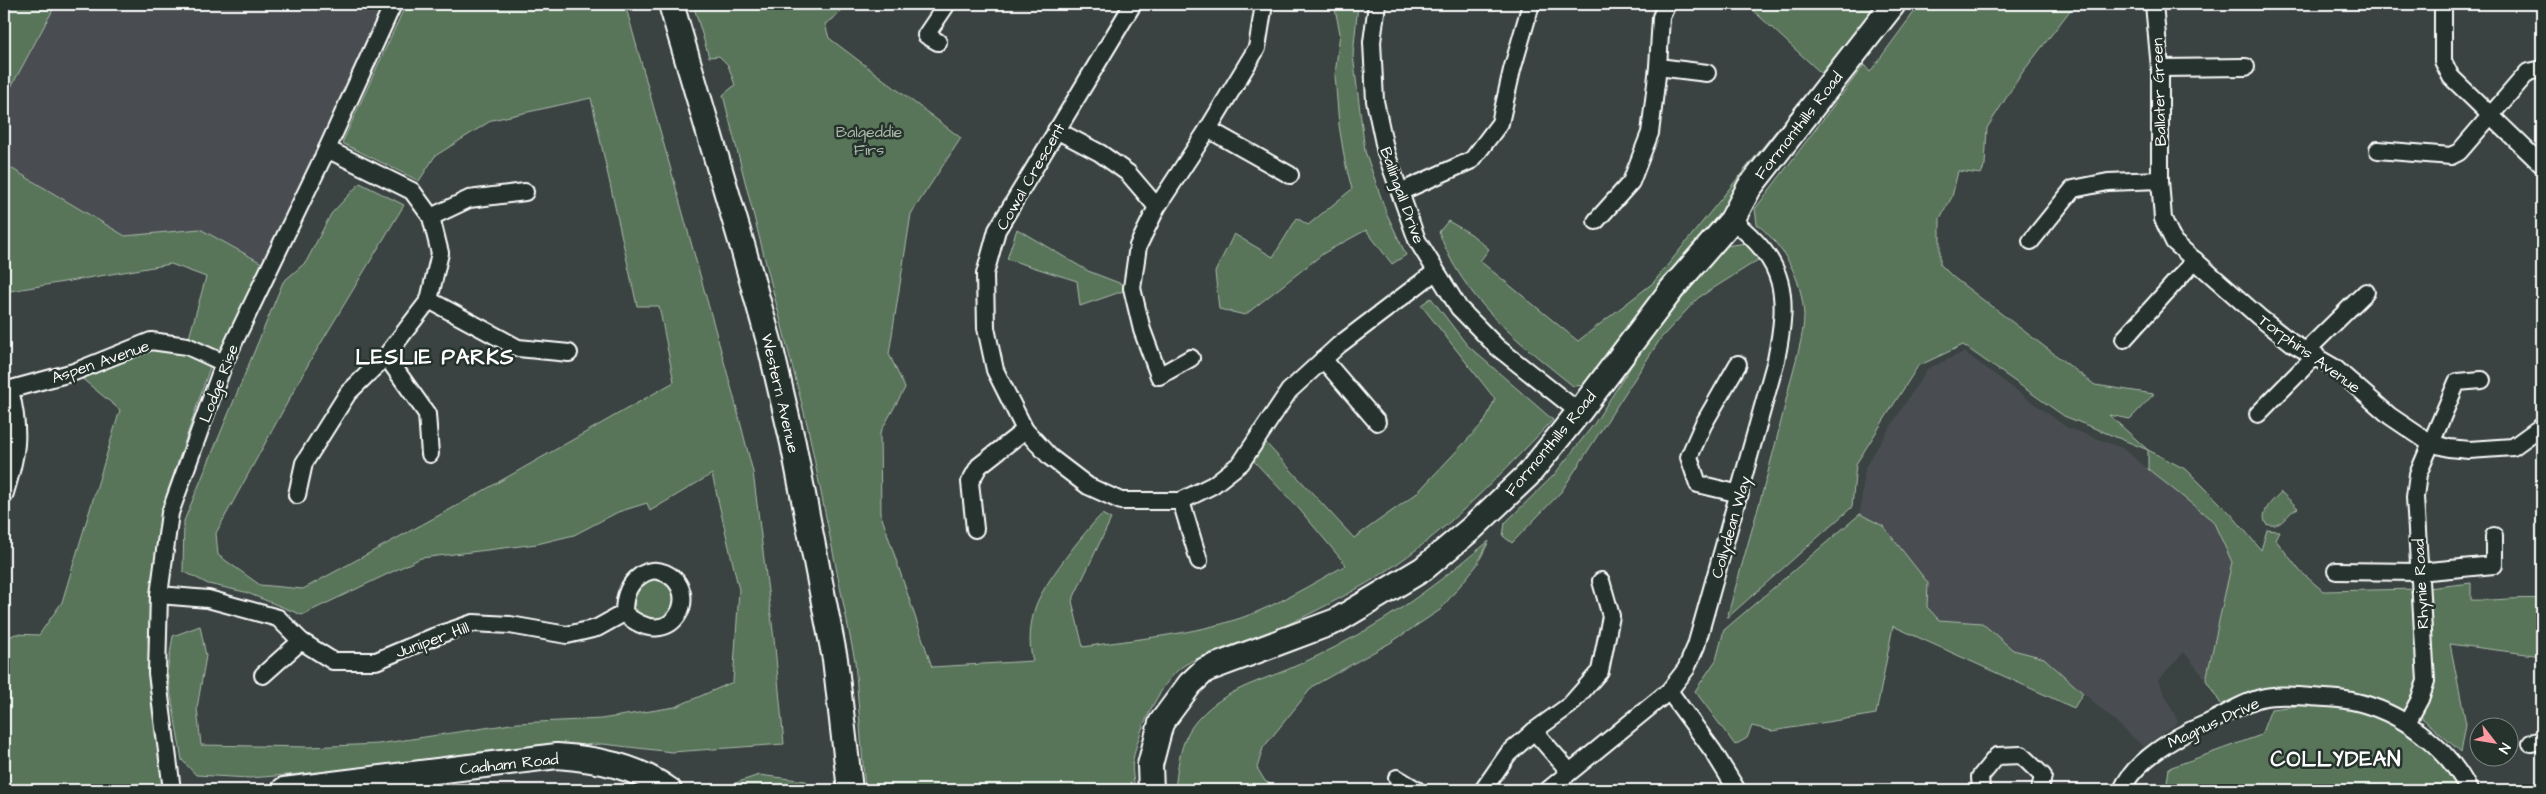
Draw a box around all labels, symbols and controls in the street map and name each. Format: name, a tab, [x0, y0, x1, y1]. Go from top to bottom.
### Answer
street label: Ballater Green	[2146, 37, 2172, 146]
street label: Formonthills Road	[1750, 67, 1848, 184]
street label: Cowal Crescent	[991, 118, 1071, 234]
park label: Balgeddie Firs	[836, 121, 903, 161]
street label: Ballingall Drive	[1373, 144, 1430, 247]
street label: Torphins Avenue	[2254, 309, 2365, 399]
street label: Western Avenue	[756, 331, 805, 456]
street label: Aspen Avenue	[48, 335, 153, 389]
street label: Lodge Rise	[194, 341, 245, 426]
district label: LESLIE PARKS	[355, 343, 515, 372]
street label: Formonthills Road	[1500, 386, 1601, 501]
street label: Collydean Way	[1706, 473, 1757, 581]
street label: Rhynie Road	[2408, 538, 2435, 630]
street label: Juniper Hill	[392, 616, 472, 663]
street label: Magnus Drive	[2164, 692, 2264, 755]
north arrow	[2468, 716, 2518, 766]
text: N	[2493, 739, 2515, 757]
district label: COLLYDEAN	[2271, 745, 2401, 774]
street label: Cadham Road	[459, 748, 560, 780]

